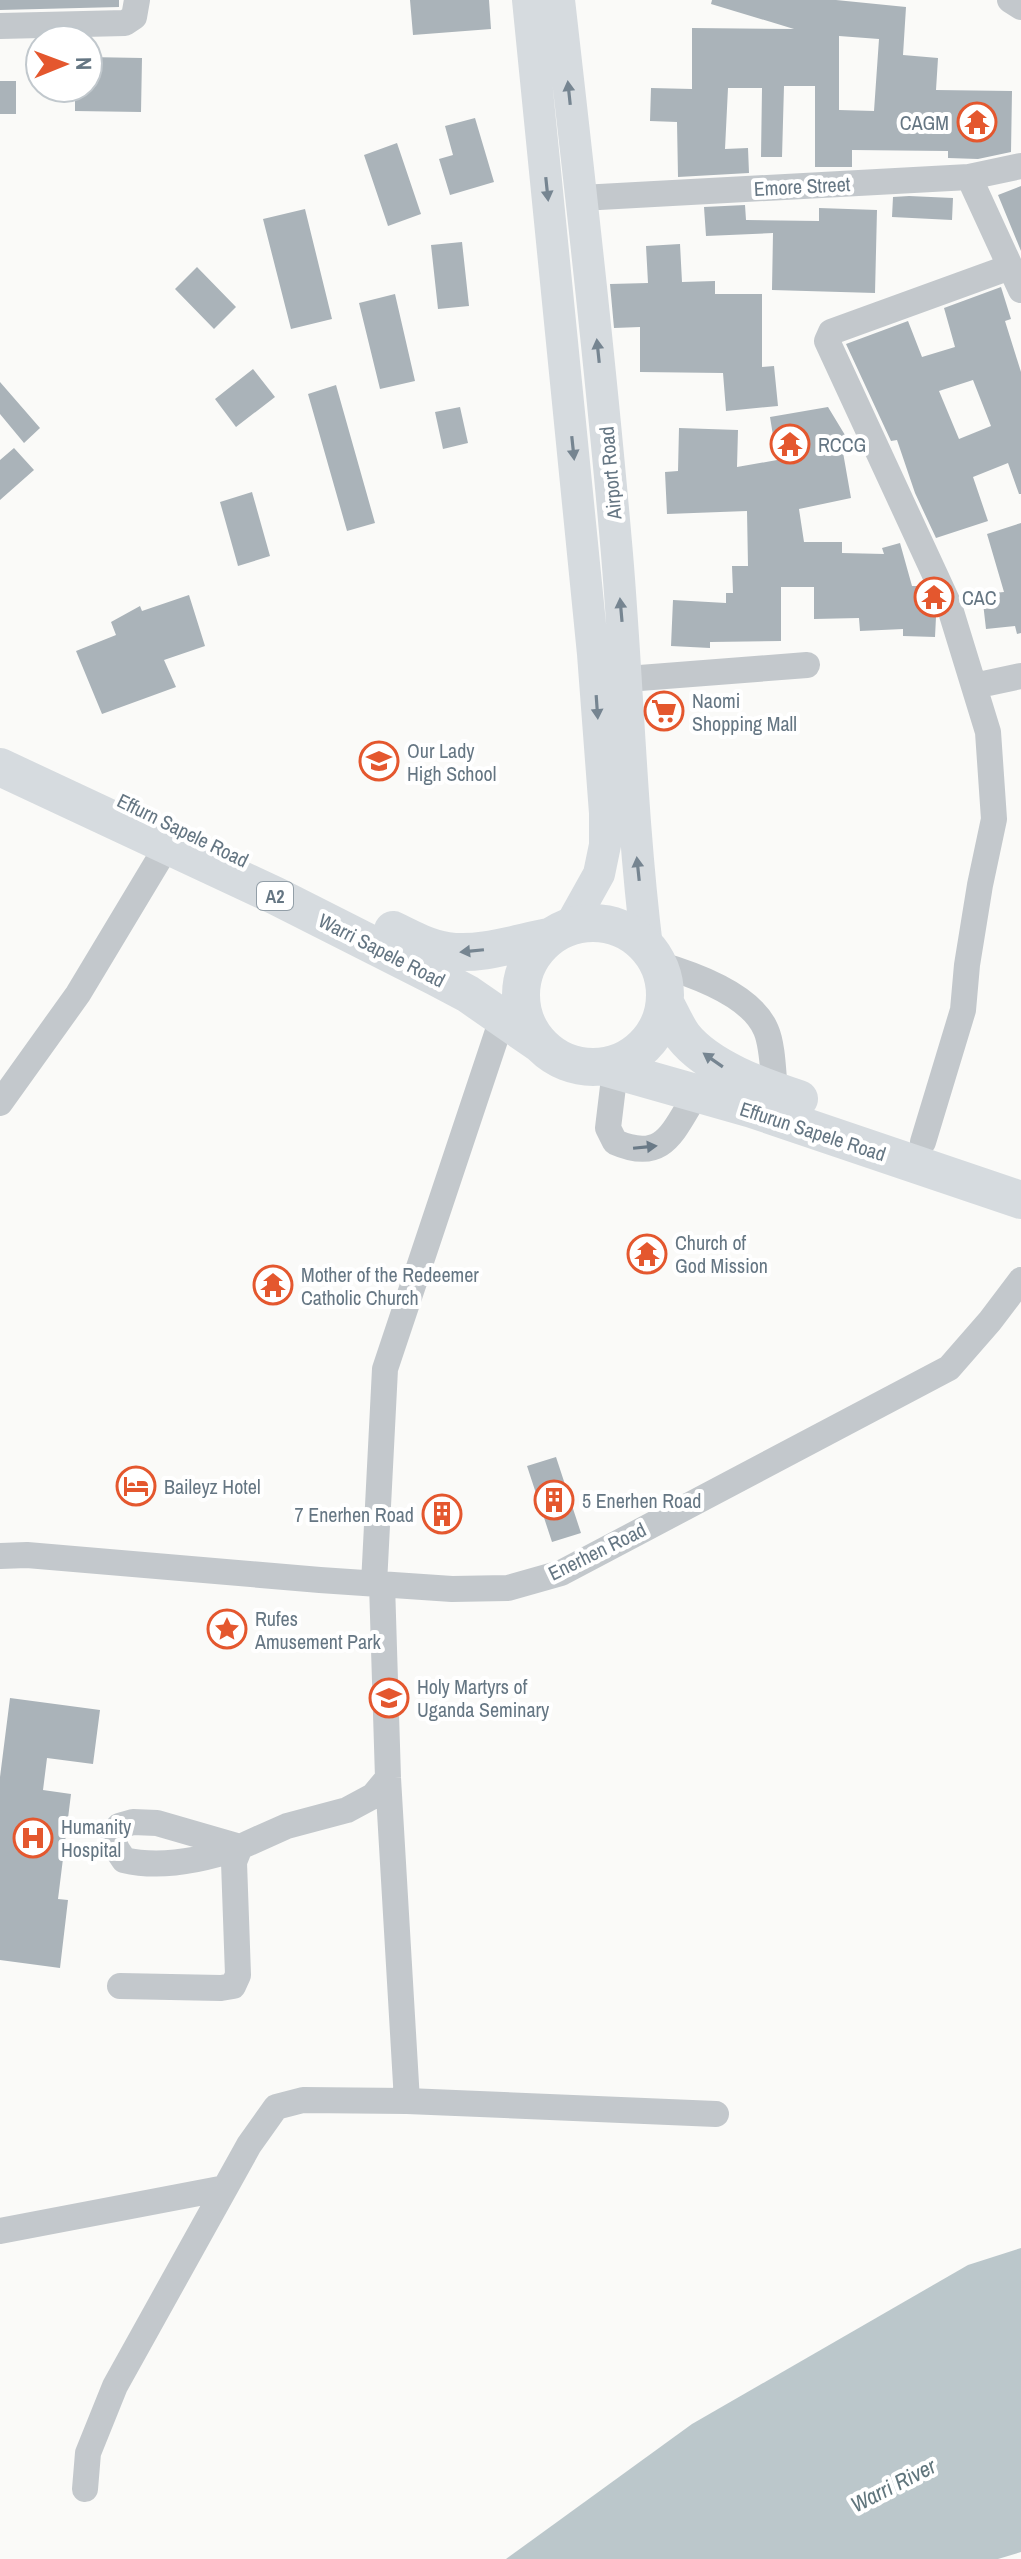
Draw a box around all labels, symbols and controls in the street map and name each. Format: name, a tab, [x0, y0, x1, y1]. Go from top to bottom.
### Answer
north arrow	[24, 24, 104, 104]
text: N	[69, 57, 99, 70]
one-way arrow	[563, 80, 576, 105]
temple icon: CAGM	[956, 101, 998, 143]
place label: CAGM	[900, 109, 949, 136]
street label: Emore Street	[753, 170, 851, 202]
one-way arrow	[540, 177, 553, 202]
one-way arrow	[591, 338, 604, 363]
temple icon: RCCG	[769, 423, 811, 465]
street label: Airport Road	[592, 426, 628, 521]
place label: RCCG	[818, 431, 866, 458]
one-way arrow	[566, 436, 579, 461]
temple icon: CAC	[913, 576, 955, 618]
place label: CAC	[962, 584, 997, 611]
one-way arrow	[614, 597, 627, 622]
place label: Naomi Shopping Mall	[692, 687, 797, 737]
supermarket icon: Naomi Shopping Mall	[643, 690, 685, 732]
one-way arrow	[591, 695, 604, 720]
place label: Our Lady High School	[407, 737, 496, 787]
school or university icon: Our Lady High School	[358, 740, 400, 782]
street label: Effurn Sapele Road	[113, 787, 253, 873]
one-way arrow	[631, 856, 644, 881]
road number: A2	[257, 882, 293, 910]
street label: Warri Sapele Road	[314, 906, 450, 994]
one-way arrow	[459, 944, 484, 957]
one-way arrow	[702, 1052, 724, 1068]
street label: Effurun Sapele Road	[737, 1095, 889, 1167]
one-way arrow	[633, 1141, 658, 1154]
place label: Church of God Mission	[675, 1229, 768, 1279]
temple icon: Church of God Mission	[626, 1233, 668, 1275]
place label: Mother of the Redeemer Catholic Church	[301, 1261, 479, 1311]
temple icon: Mother of the Redeemer Catholic Church	[252, 1264, 294, 1306]
hotel icon: Baileyz Hotel	[115, 1465, 157, 1507]
place label: Baileyz Hotel	[164, 1473, 261, 1500]
building icon: 5 Enerhen Road	[533, 1479, 575, 1521]
place label: 5 Enerhen Road	[582, 1487, 701, 1514]
building icon: 7 Enerhen Road	[421, 1493, 463, 1535]
place label: 7 Enerhen Road	[295, 1501, 414, 1528]
street label: Enerhen Road	[544, 1516, 650, 1586]
place label: Rufes Amusement Park	[254, 1605, 382, 1655]
place icon: Rufes Amusement Park	[206, 1608, 248, 1650]
place label: Holy Martyrs of Uganda Seminary	[417, 1673, 550, 1723]
school or university icon: Holy Martyrs of Uganda Seminary	[368, 1677, 410, 1719]
place label: Humanity Hospital	[61, 1813, 132, 1863]
hospital icon: Humanity Hospital	[12, 1817, 54, 1859]
water label: Warri River	[845, 2450, 942, 2519]

